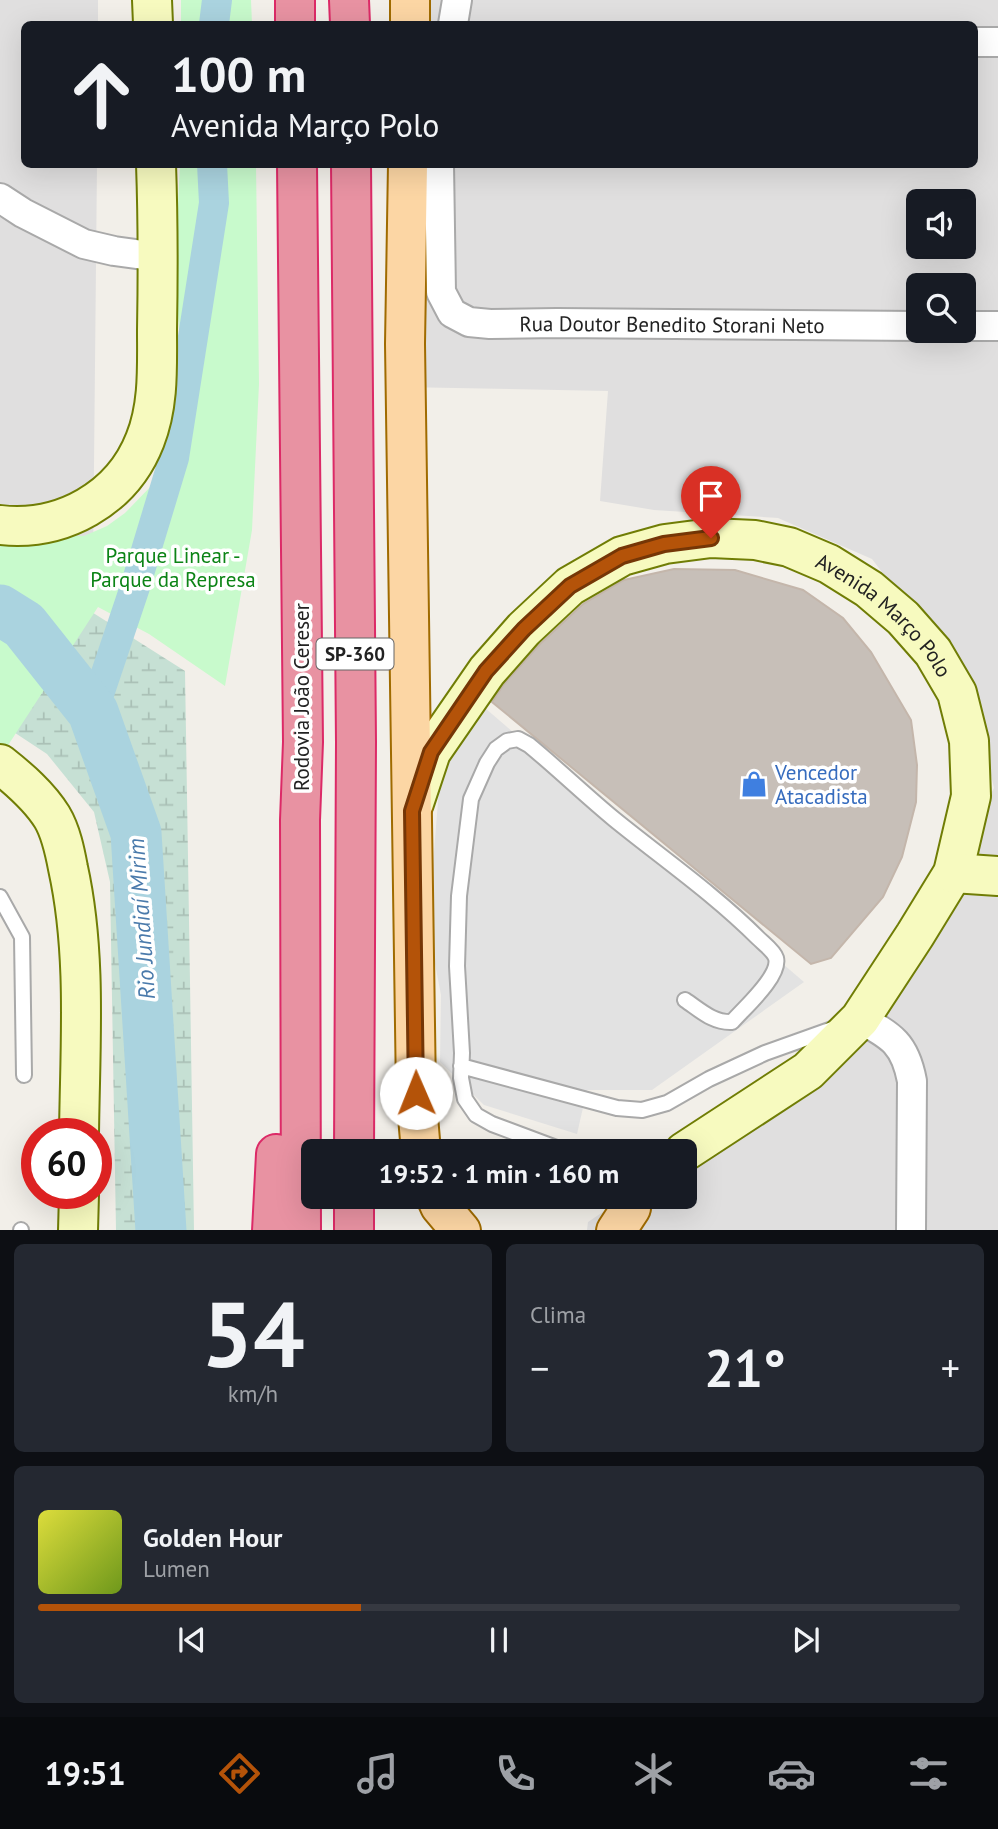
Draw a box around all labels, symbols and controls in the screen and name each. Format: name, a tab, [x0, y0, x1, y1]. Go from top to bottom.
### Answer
text: 100 m	[171, 42, 306, 106]
icon: ahead	[56, 49, 147, 140]
text: Avenida Março Polo	[171, 104, 439, 146]
map controls	[906, 189, 976, 343]
button: sound	[906, 189, 976, 259]
button: search	[906, 273, 976, 343]
street label: Rua Doutor Benedito Storani Neto	[519, 309, 825, 339]
pin	[681, 466, 741, 538]
icon: arrive	[692, 477, 730, 515]
park label: Parque Linear - Parque da Represa	[90, 542, 256, 593]
street label: Avenida Março Polo	[812, 547, 958, 682]
street label: Rodovia João Cereser	[288, 603, 315, 791]
road number: SP-360	[316, 638, 394, 670]
place label: Vencedor Atacadista	[774, 759, 868, 810]
shop icon: Vencedor Atacadista	[739, 769, 769, 799]
water label: Rio Jundiaí Mirim	[121, 837, 161, 1001]
position arrow	[379, 1056, 453, 1130]
speed limit sign: 60	[21, 1118, 112, 1209]
text: 19:52 · 1 min · 160 m	[379, 1157, 619, 1190]
text: 54	[201, 1274, 305, 1392]
text: Clima	[530, 1300, 586, 1329]
text: 21°	[704, 1334, 786, 1401]
text: −	[530, 1343, 549, 1392]
text: +	[941, 1343, 960, 1392]
text: km/h	[228, 1379, 278, 1408]
text: Golden Hour	[143, 1521, 282, 1554]
text: Lumen	[143, 1554, 210, 1583]
icon: previous	[173, 1621, 211, 1659]
icon: pause	[480, 1621, 518, 1659]
icon: next	[787, 1621, 825, 1659]
icon: directions	[215, 1749, 264, 1798]
icon: music	[353, 1749, 402, 1798]
icon: phone	[491, 1749, 540, 1798]
icon: climate	[629, 1749, 678, 1798]
icon: car	[767, 1749, 816, 1798]
icon: filters	[904, 1749, 953, 1798]
text: 19:51	[44, 1752, 126, 1794]

